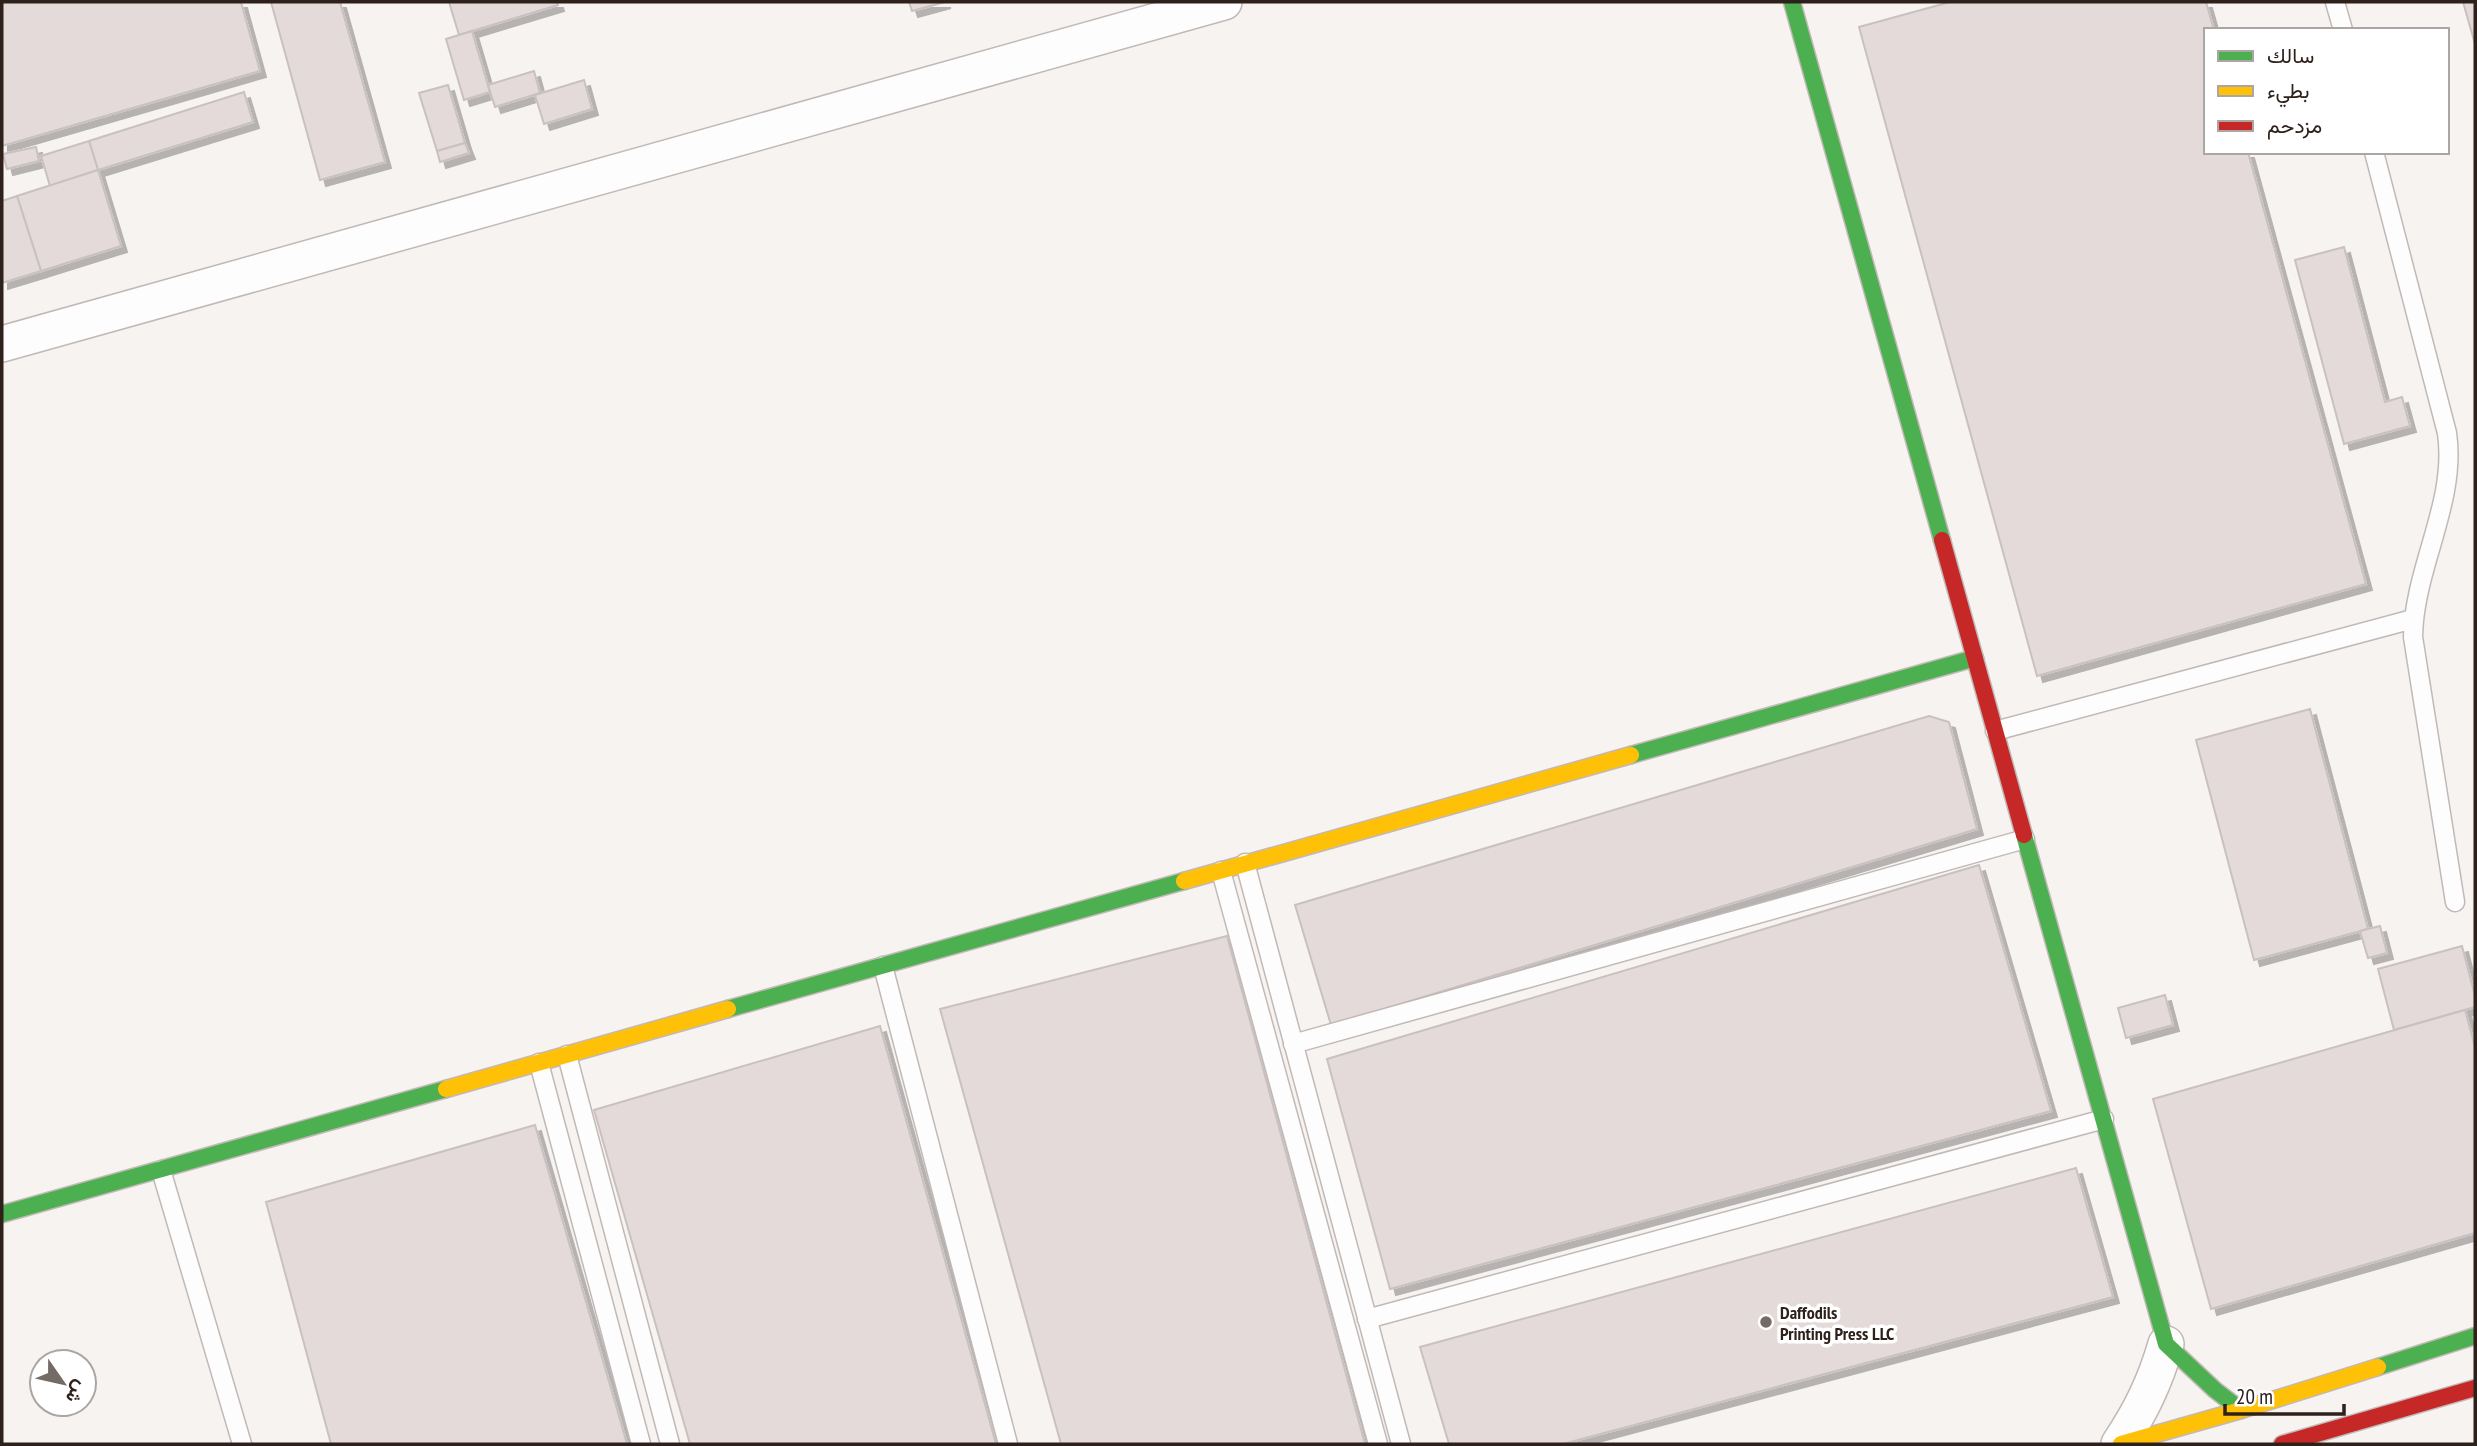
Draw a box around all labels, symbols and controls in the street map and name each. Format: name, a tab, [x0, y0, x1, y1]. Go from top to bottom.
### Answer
legend	[2204, 28, 2449, 154]
text: سالك	[2267, 42, 2314, 69]
text: بطيء	[2267, 77, 2310, 108]
text: مزدحم	[2267, 112, 2322, 140]
place label: Daffodils Printing Press LLC	[1780, 1301, 1894, 1345]
marker: Daffodils Printing Press LLC	[1758, 1314, 1774, 1330]
north arrow	[28, 1348, 98, 1418]
scale bar	[2225, 1372, 2344, 1416]
text: ش	[61, 1376, 93, 1409]
text: 20 m	[2236, 1383, 2273, 1410]

